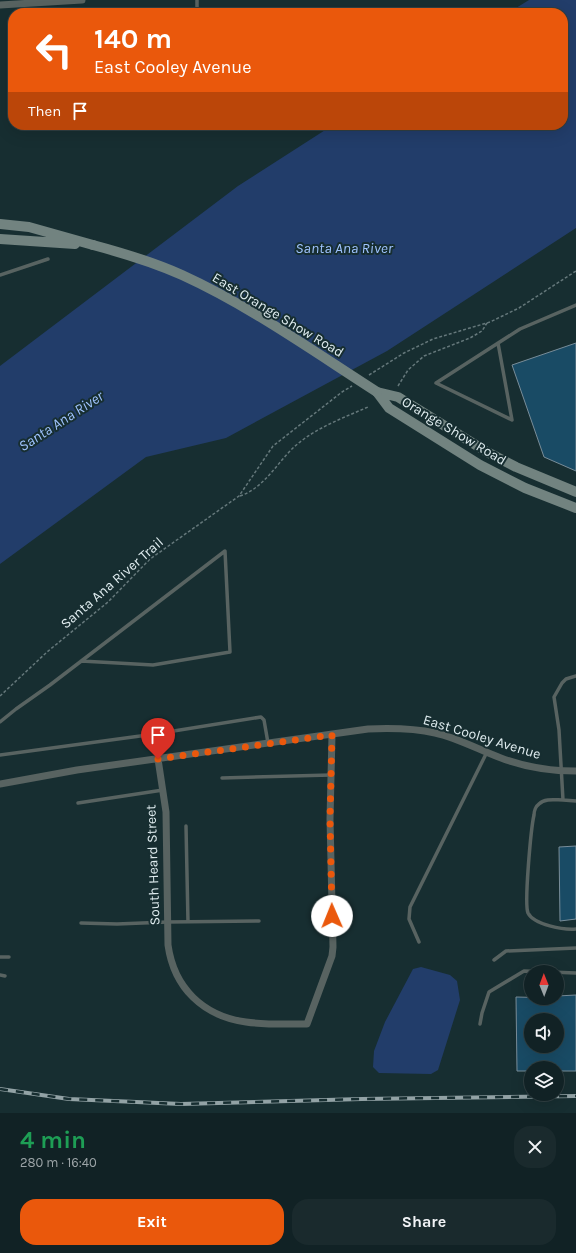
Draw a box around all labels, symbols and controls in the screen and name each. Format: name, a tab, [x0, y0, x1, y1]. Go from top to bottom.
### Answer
text: 140 m	[94, 22, 172, 55]
icon: left	[28, 24, 80, 76]
text: East Cooley Avenue	[94, 56, 251, 78]
icon: arrive	[69, 100, 91, 122]
text: Then	[28, 102, 61, 120]
water label: Santa Ana River	[295, 239, 394, 257]
street label: East Orange Show Road	[209, 269, 347, 361]
water label: Santa Ana River	[15, 386, 108, 455]
street label: Orange Show Road	[399, 393, 509, 469]
street label: Santa Ana River Trail	[57, 534, 167, 632]
street label: East Cooley Avenue	[421, 711, 543, 763]
pin	[141, 718, 175, 759]
icon: arrive	[147, 724, 169, 746]
street label: South Heard Street	[142, 804, 164, 926]
position arrow	[311, 895, 353, 937]
north arrow	[524, 965, 564, 1005]
map controls	[524, 965, 564, 1101]
button: sound	[524, 1013, 564, 1053]
button: layers	[524, 1061, 564, 1101]
text: 4 min	[20, 1126, 86, 1154]
button: close	[514, 1126, 556, 1168]
text: 280 m · 16:40	[20, 1155, 97, 1170]
button: Exit	[20, 1199, 284, 1245]
button: Share	[292, 1199, 556, 1245]

